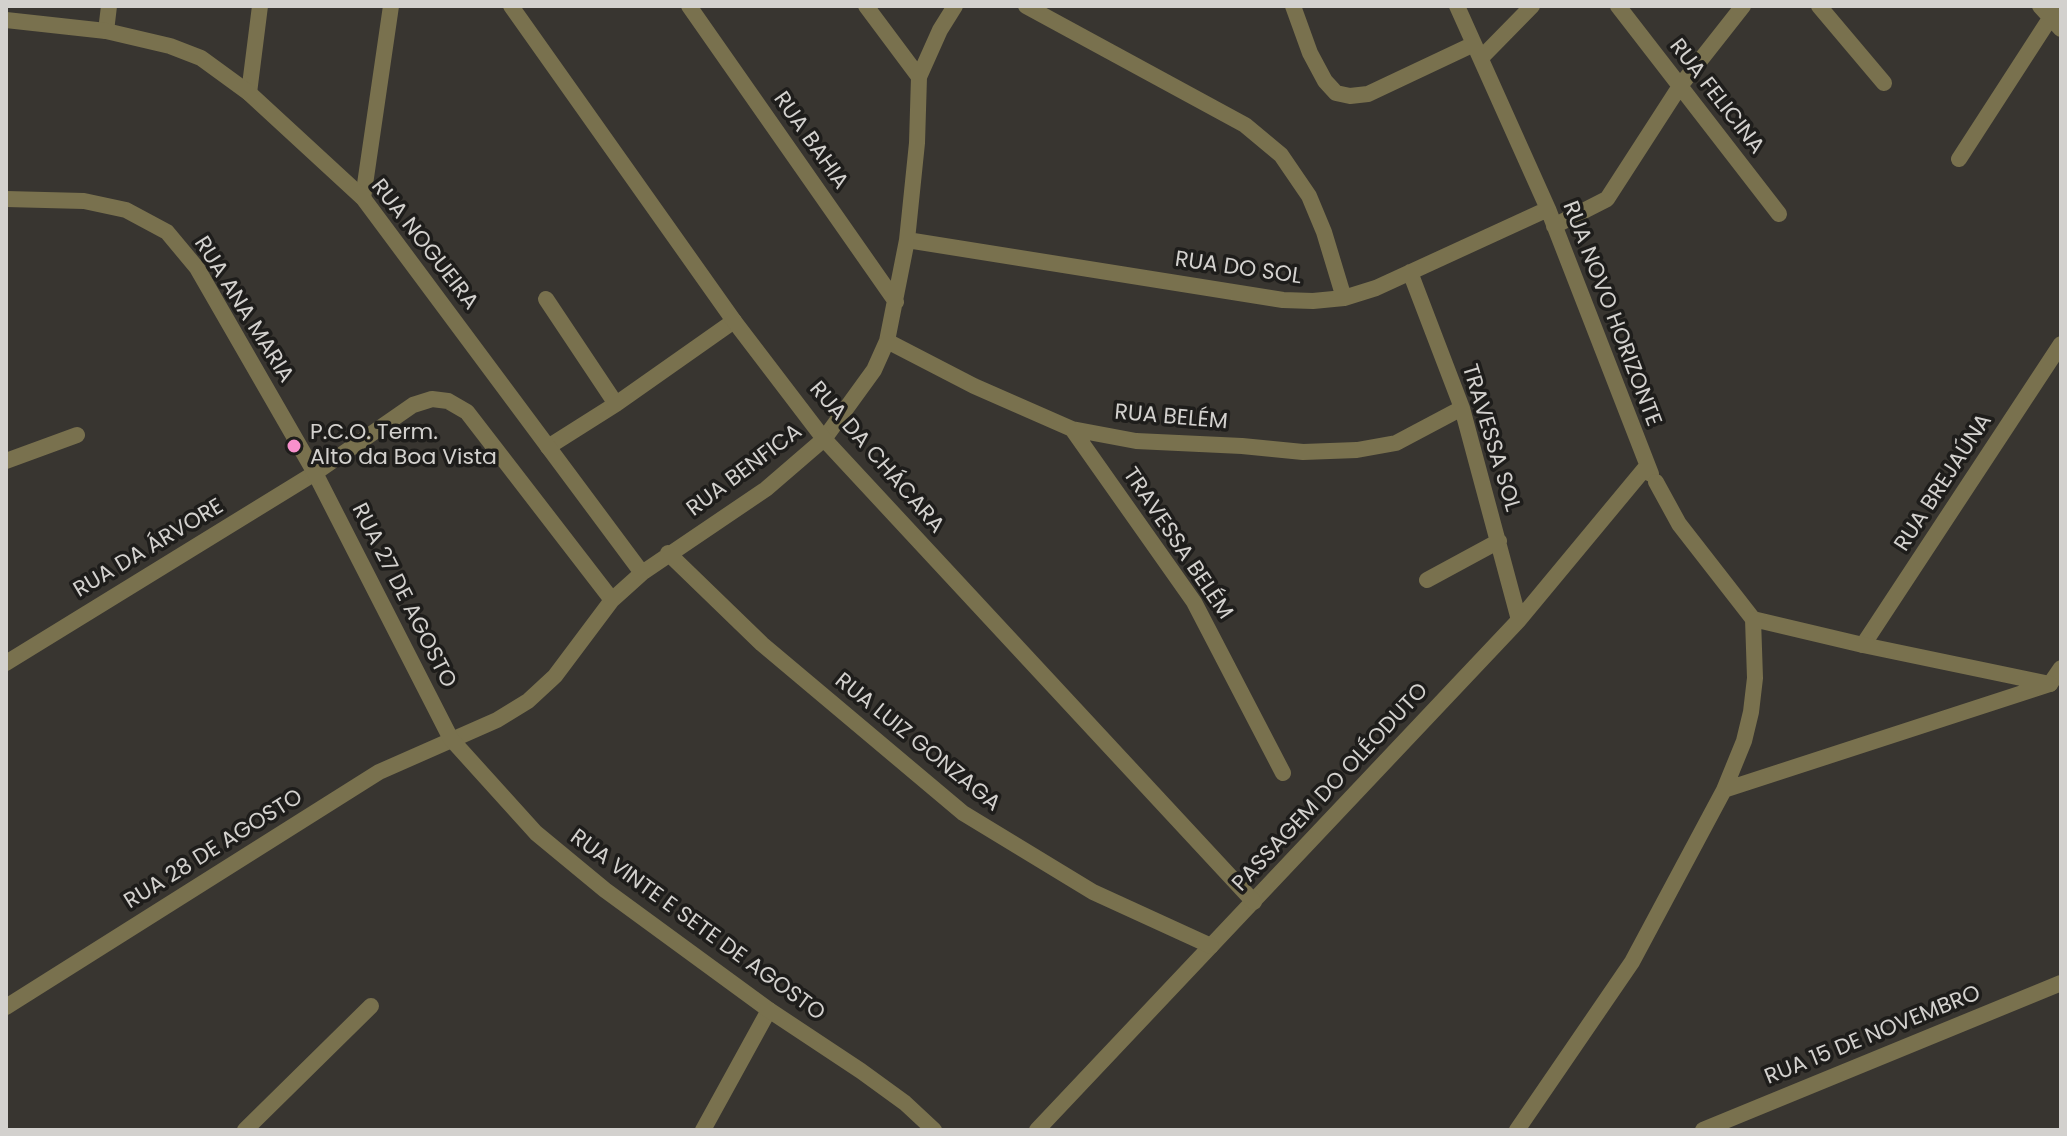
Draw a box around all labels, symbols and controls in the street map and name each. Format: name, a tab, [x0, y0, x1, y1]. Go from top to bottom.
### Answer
street label: RUA FELICINA	[1663, 34, 1769, 160]
street label: RUA BAHIA	[767, 87, 853, 195]
street label: RUA NOGUEIRA	[365, 174, 483, 316]
street label: RUA NOVO HORIZONTE	[1556, 198, 1666, 430]
street label: RUA ANA MARIA	[187, 232, 299, 388]
street label: RUA DO SOL	[1173, 247, 1303, 291]
street label: TRAVESSA SOL	[1455, 361, 1525, 515]
street label: RUA DA CHÁCARA	[803, 377, 949, 539]
street label: RUA BELÉM	[1113, 400, 1229, 436]
street label: RUA BREJAÚNA	[1890, 409, 1998, 557]
street label: RUA BENFICA	[682, 419, 808, 523]
place label: P.C.O. Term. Alto da Boa Vista	[310, 420, 497, 472]
marker: P.C.O. Term. Alto da Boa Vista	[285, 437, 303, 455]
street label: TRAVESSA BELÉM	[1116, 463, 1238, 625]
street label: RUA DA ÁRVORE	[69, 494, 229, 604]
street label: RUA 27 DE AGOSTO	[345, 499, 461, 693]
street label: RUA LUIZ GONZAGA	[829, 668, 1005, 818]
street label: PASSAGEM DO OLÉODUTO	[1228, 678, 1434, 898]
street label: RUA 28 DE AGOSTO	[120, 784, 308, 916]
street label: RUA VINTE E SETE DE AGOSTO	[565, 825, 829, 1027]
street label: RUA 15 DE NOVEMBRO	[1761, 981, 1985, 1091]

